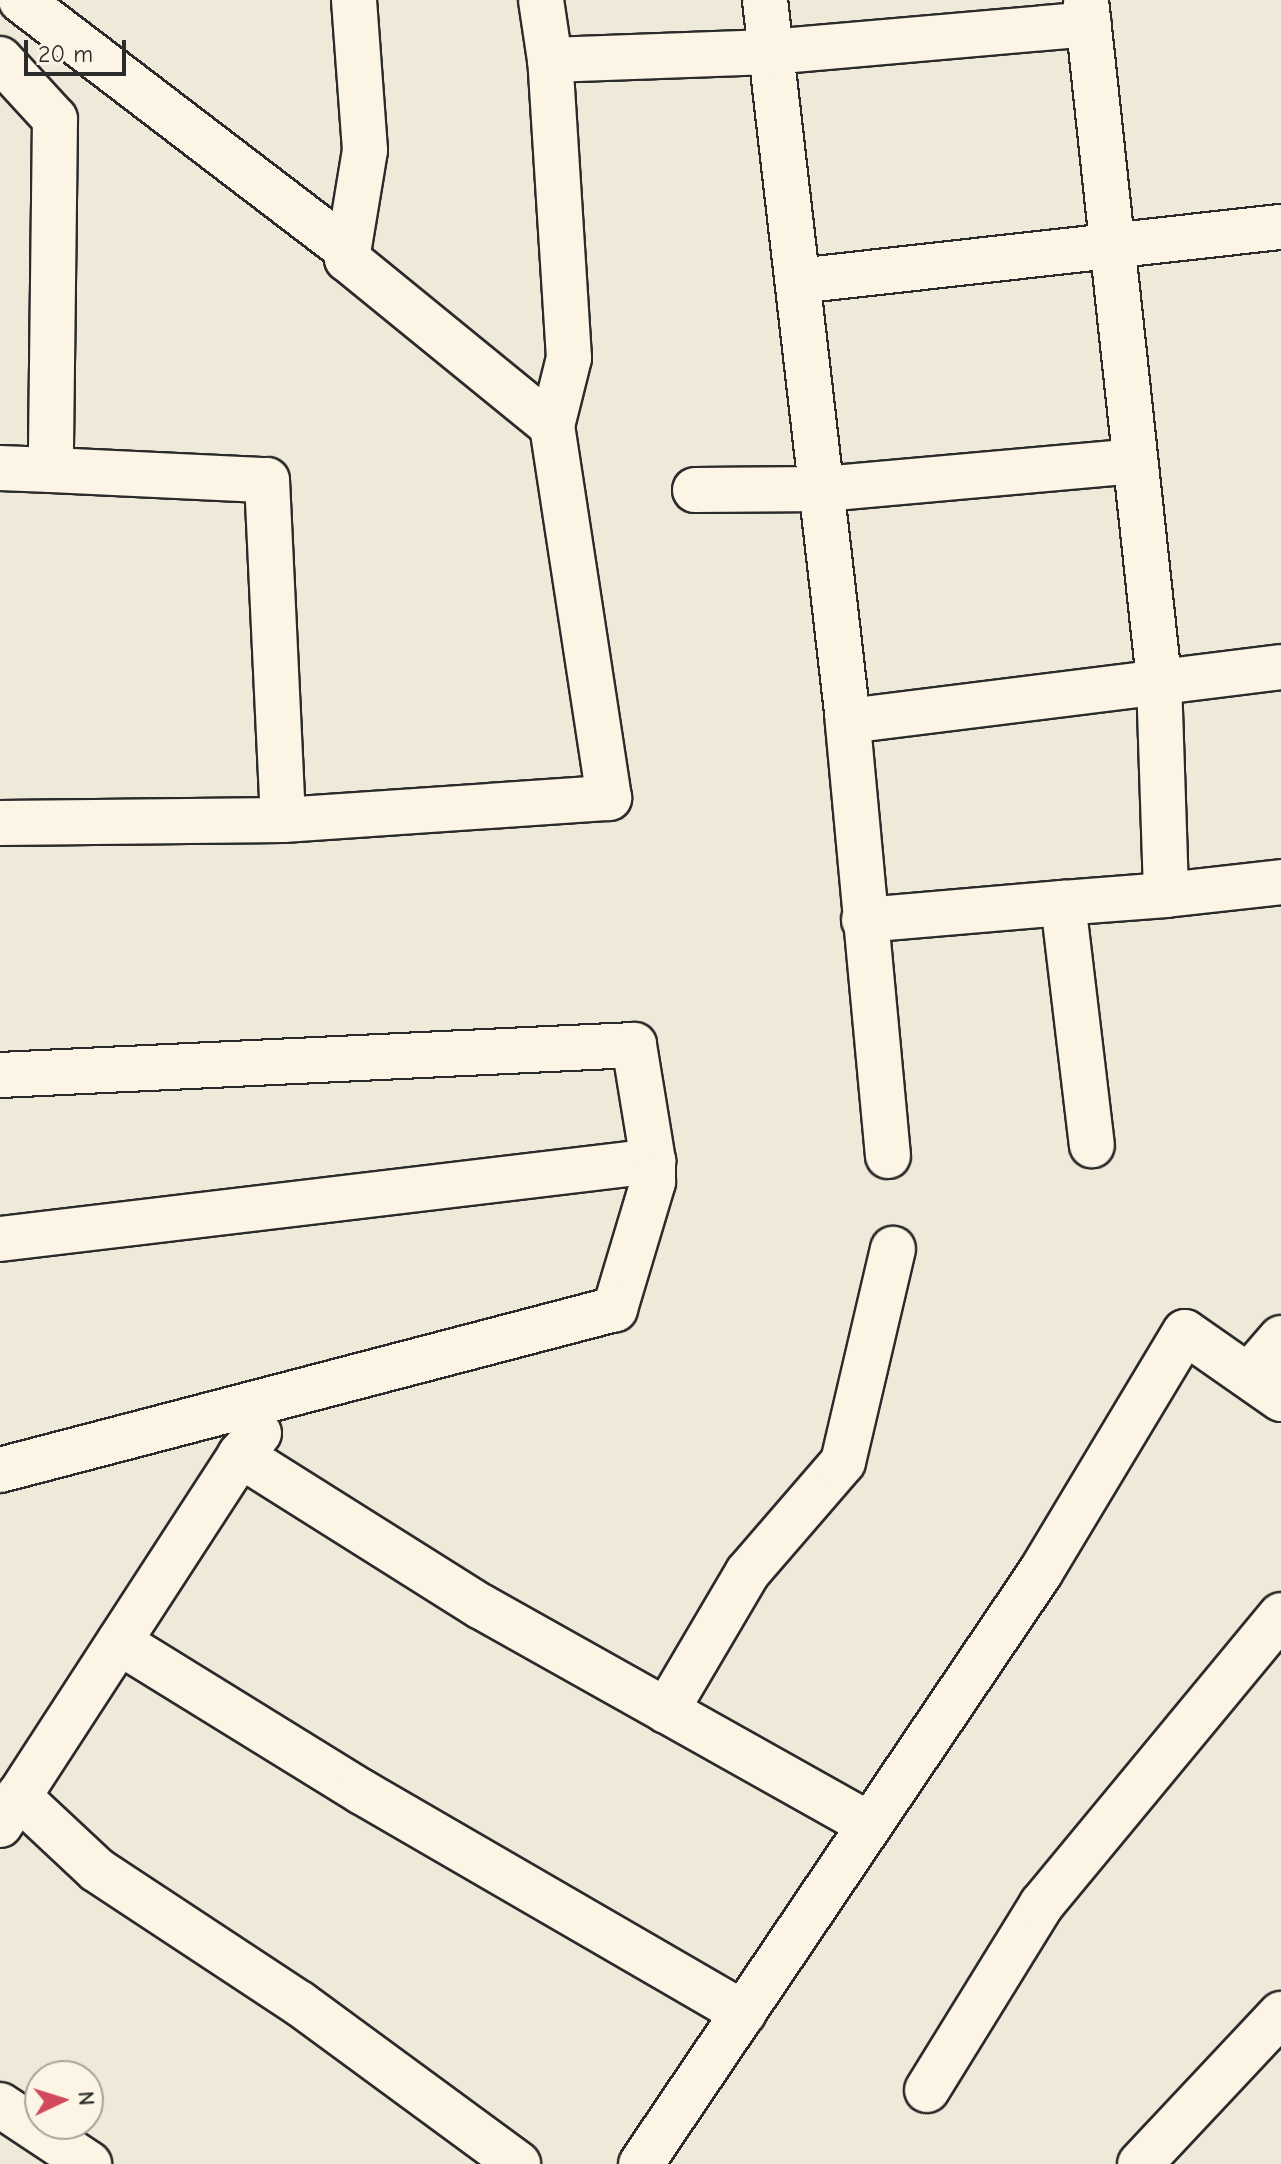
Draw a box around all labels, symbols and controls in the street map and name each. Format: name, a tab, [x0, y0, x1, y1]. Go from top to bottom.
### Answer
scale bar	[28, 24, 130, 74]
text: 20 m	[38, 40, 93, 68]
north arrow	[24, 2060, 104, 2140]
text: N	[72, 2090, 99, 2107]

